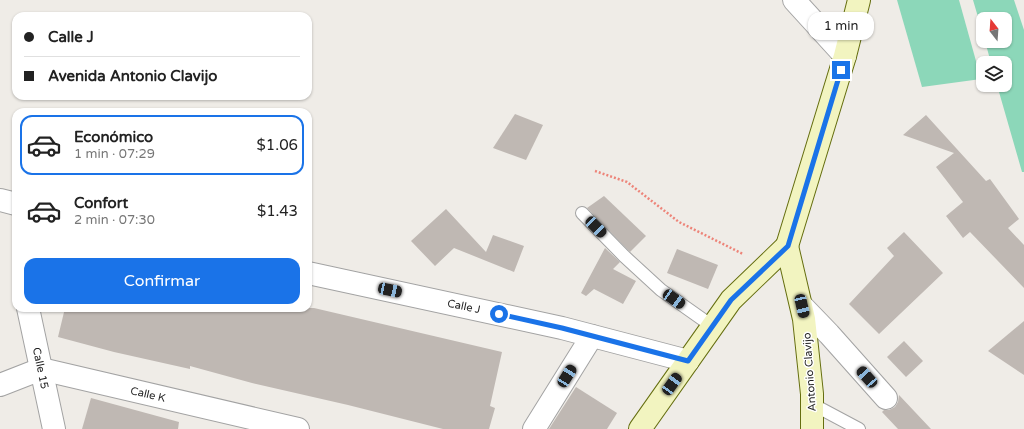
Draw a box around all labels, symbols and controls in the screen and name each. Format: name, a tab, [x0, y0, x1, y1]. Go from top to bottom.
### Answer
callout: 1 min	[808, 12, 874, 40]
north arrow	[976, 12, 1012, 48]
map controls	[976, 12, 1012, 92]
text: 1 min	[824, 18, 858, 34]
text: Calle J	[48, 28, 94, 46]
button: layers	[976, 56, 1012, 92]
route end	[832, 61, 850, 79]
text: Avenida Antonio Clavijo	[48, 67, 217, 85]
icon: car	[26, 127, 62, 163]
text: Económico	[74, 128, 153, 146]
text: $1.06	[257, 136, 298, 154]
text: 1 min · 07:29	[74, 146, 155, 162]
icon: car	[26, 193, 62, 229]
text: Confort	[74, 194, 128, 212]
text: $1.43	[257, 202, 298, 220]
text: 2 min · 07:30	[74, 212, 155, 228]
car	[583, 214, 609, 240]
button: Confirmar	[24, 258, 300, 304]
car	[377, 282, 403, 298]
car	[661, 287, 687, 311]
car	[793, 293, 811, 319]
street label: Calle J	[446, 297, 482, 316]
route start	[490, 305, 508, 323]
street label: Antonio Clavijo	[800, 332, 819, 412]
street label: Calle 15	[30, 346, 51, 390]
car	[556, 363, 578, 389]
car	[855, 364, 879, 390]
car	[660, 371, 684, 397]
street label: Calle K	[129, 384, 167, 405]

